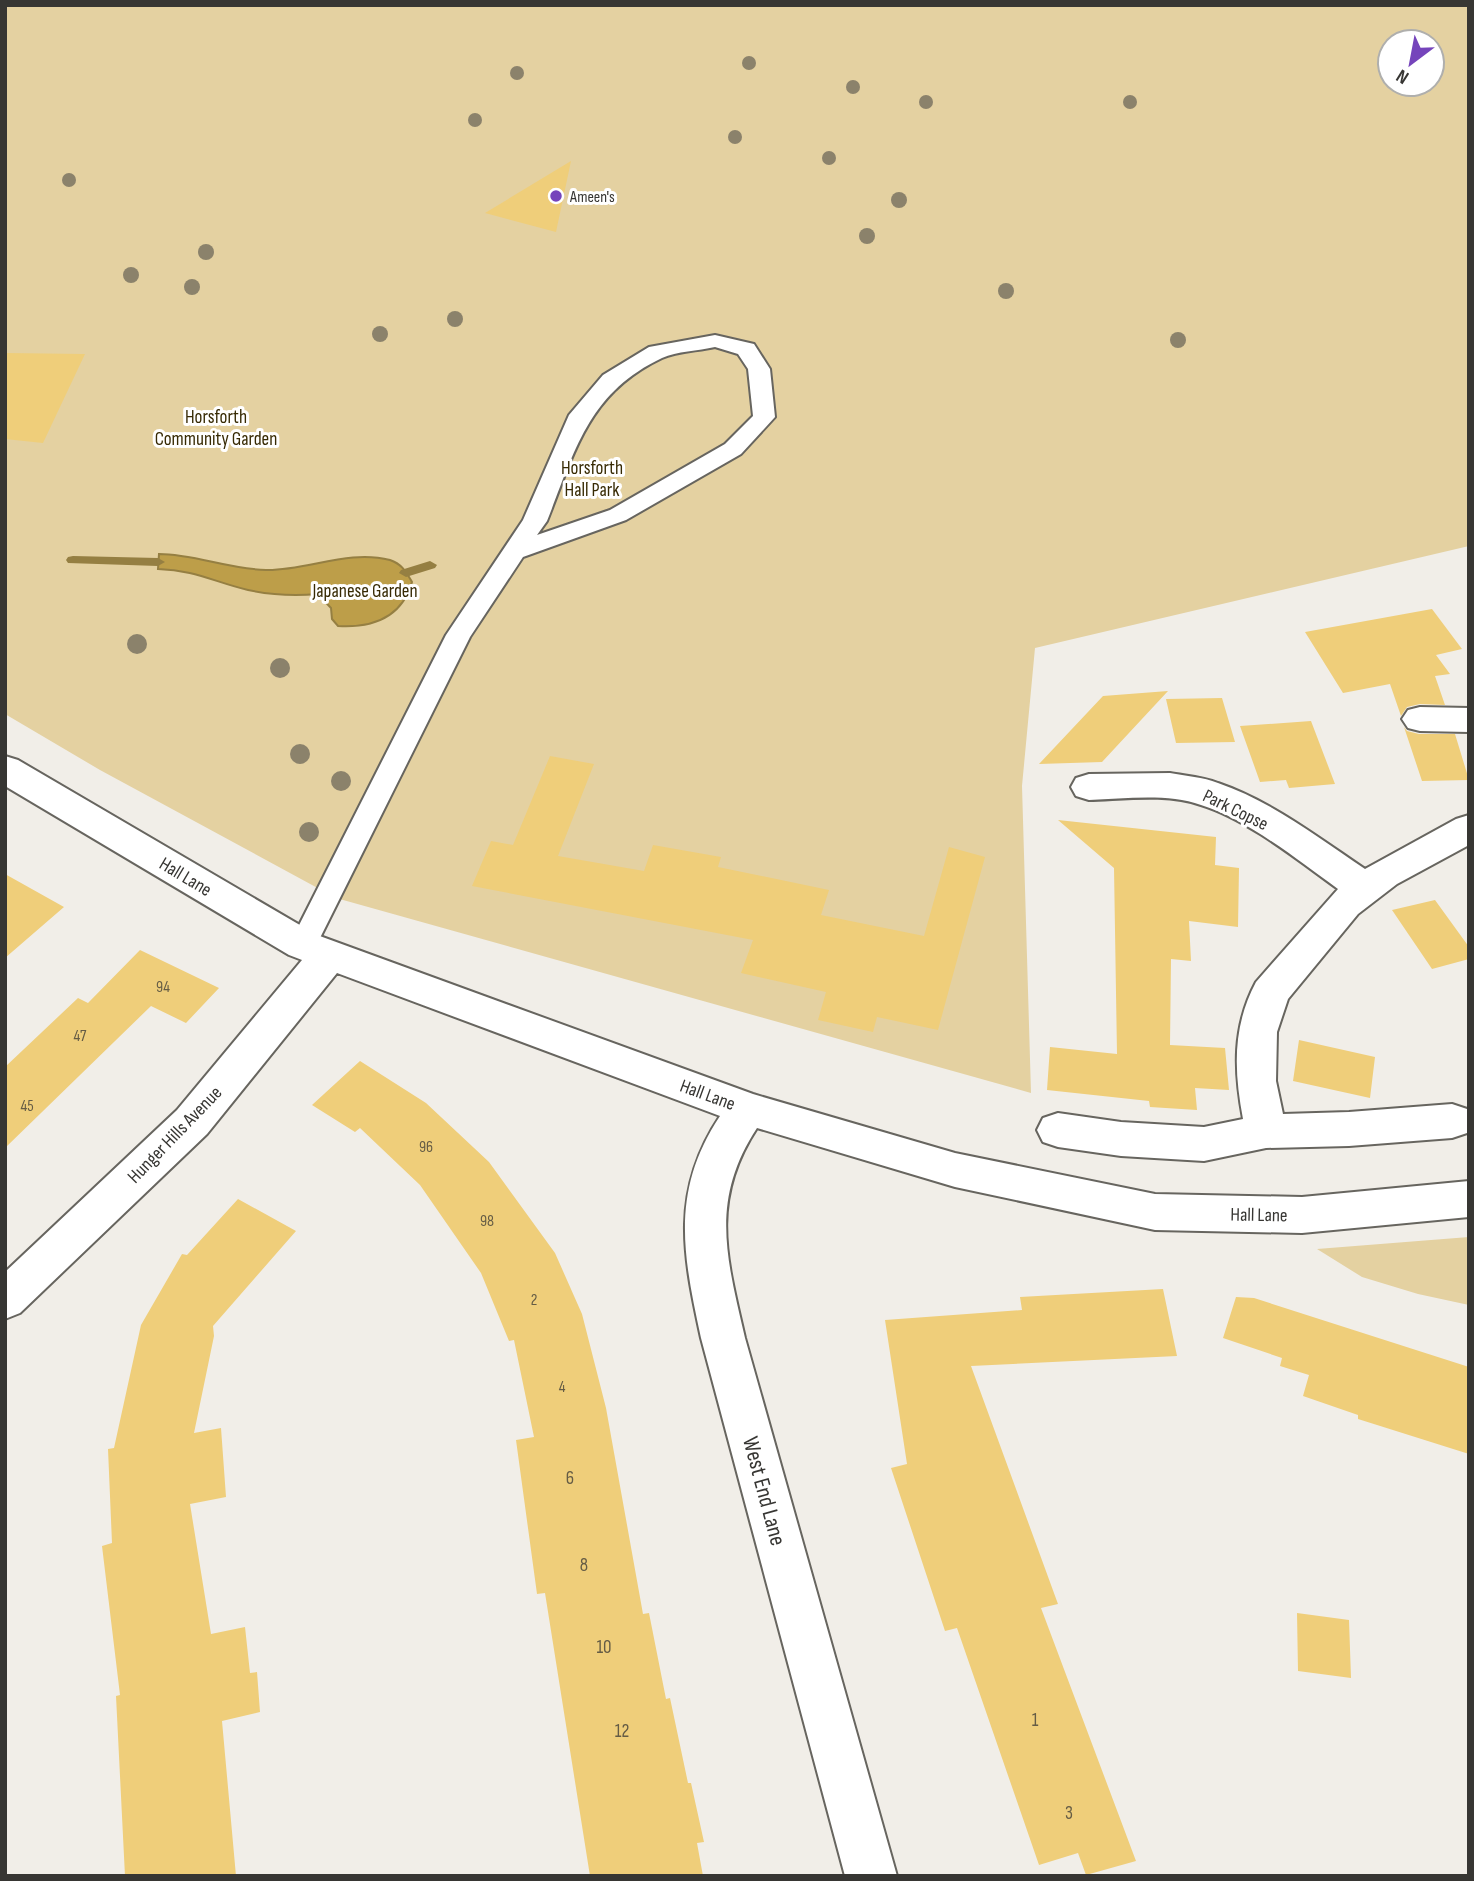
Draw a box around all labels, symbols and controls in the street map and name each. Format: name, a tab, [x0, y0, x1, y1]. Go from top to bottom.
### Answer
north arrow	[1376, 28, 1446, 98]
text: N	[1392, 64, 1413, 89]
marker: Ameen's	[548, 188, 564, 204]
place label: Ameen's	[569, 188, 615, 207]
park label: Horsforth Community Garden	[155, 406, 277, 451]
park label: Horsforth Hall Park	[561, 457, 623, 502]
park label: Japanese Garden	[311, 580, 418, 603]
street label: Park Copse	[1199, 785, 1272, 836]
street label: Hall Lane	[155, 853, 216, 902]
house number: 94	[156, 978, 170, 997]
house number: 47	[74, 1027, 87, 1046]
street label: Hall Lane	[677, 1075, 738, 1116]
street label: Hunger Hills Avenue	[123, 1082, 227, 1188]
house number: 45	[20, 1097, 34, 1116]
house number: 96	[419, 1138, 433, 1157]
street label: Hall Lane	[1230, 1204, 1288, 1227]
house number: 98	[480, 1212, 494, 1231]
house number: 2	[531, 1291, 537, 1310]
house number: 4	[559, 1378, 566, 1397]
street label: West End Lane	[736, 1434, 792, 1549]
house number: 6	[566, 1467, 574, 1490]
house number: 8	[580, 1554, 588, 1577]
house number: 10	[596, 1636, 612, 1659]
house number: 1	[1032, 1709, 1039, 1732]
house number: 12	[615, 1720, 629, 1743]
house number: 3	[1065, 1802, 1073, 1825]

